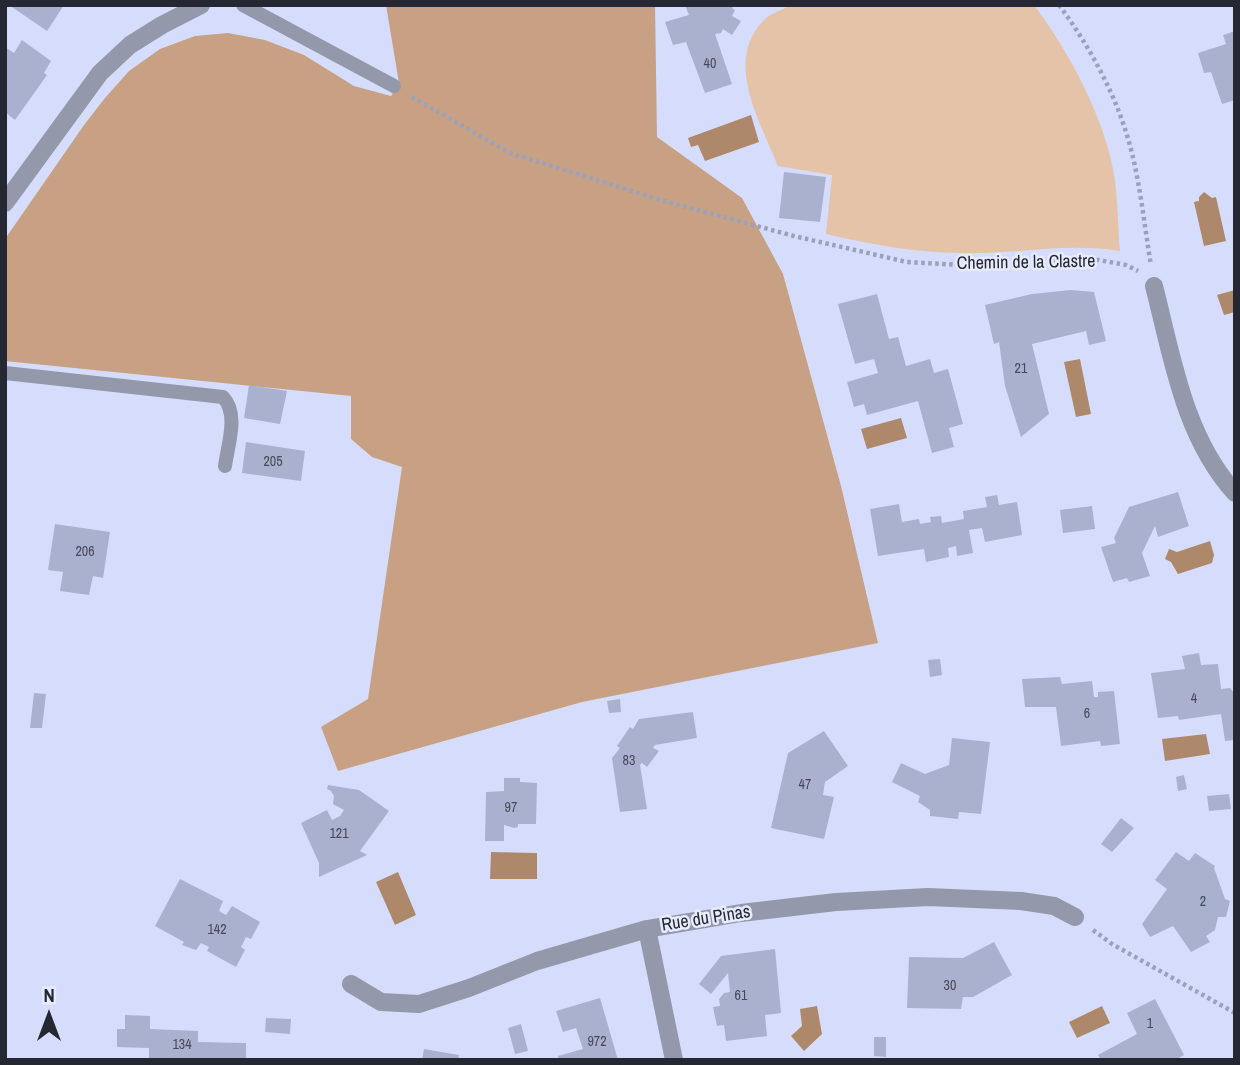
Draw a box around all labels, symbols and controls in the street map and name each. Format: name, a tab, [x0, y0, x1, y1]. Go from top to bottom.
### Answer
house number: 40	[704, 56, 716, 72]
street label: Chemin de la Clastre	[957, 251, 1095, 275]
house number: 21	[1015, 361, 1027, 377]
house number: 205	[263, 454, 283, 470]
house number: 206	[75, 544, 95, 560]
house number: 4	[1191, 691, 1197, 707]
house number: 6	[1084, 706, 1090, 722]
house number: 83	[623, 753, 635, 769]
house number: 47	[799, 777, 811, 793]
house number: 97	[505, 800, 517, 816]
house number: 121	[329, 826, 349, 842]
house number: 2	[1200, 894, 1206, 910]
street label: Rue du Pinas	[660, 901, 752, 937]
house number: 142	[207, 922, 227, 938]
house number: 30	[944, 978, 956, 994]
north arrow	[14, 981, 84, 1051]
text: N	[43, 982, 55, 1008]
house number: 61	[735, 988, 747, 1004]
house number: 1	[1147, 1016, 1153, 1032]
house number: 972	[587, 1034, 607, 1050]
house number: 134	[172, 1037, 192, 1053]

